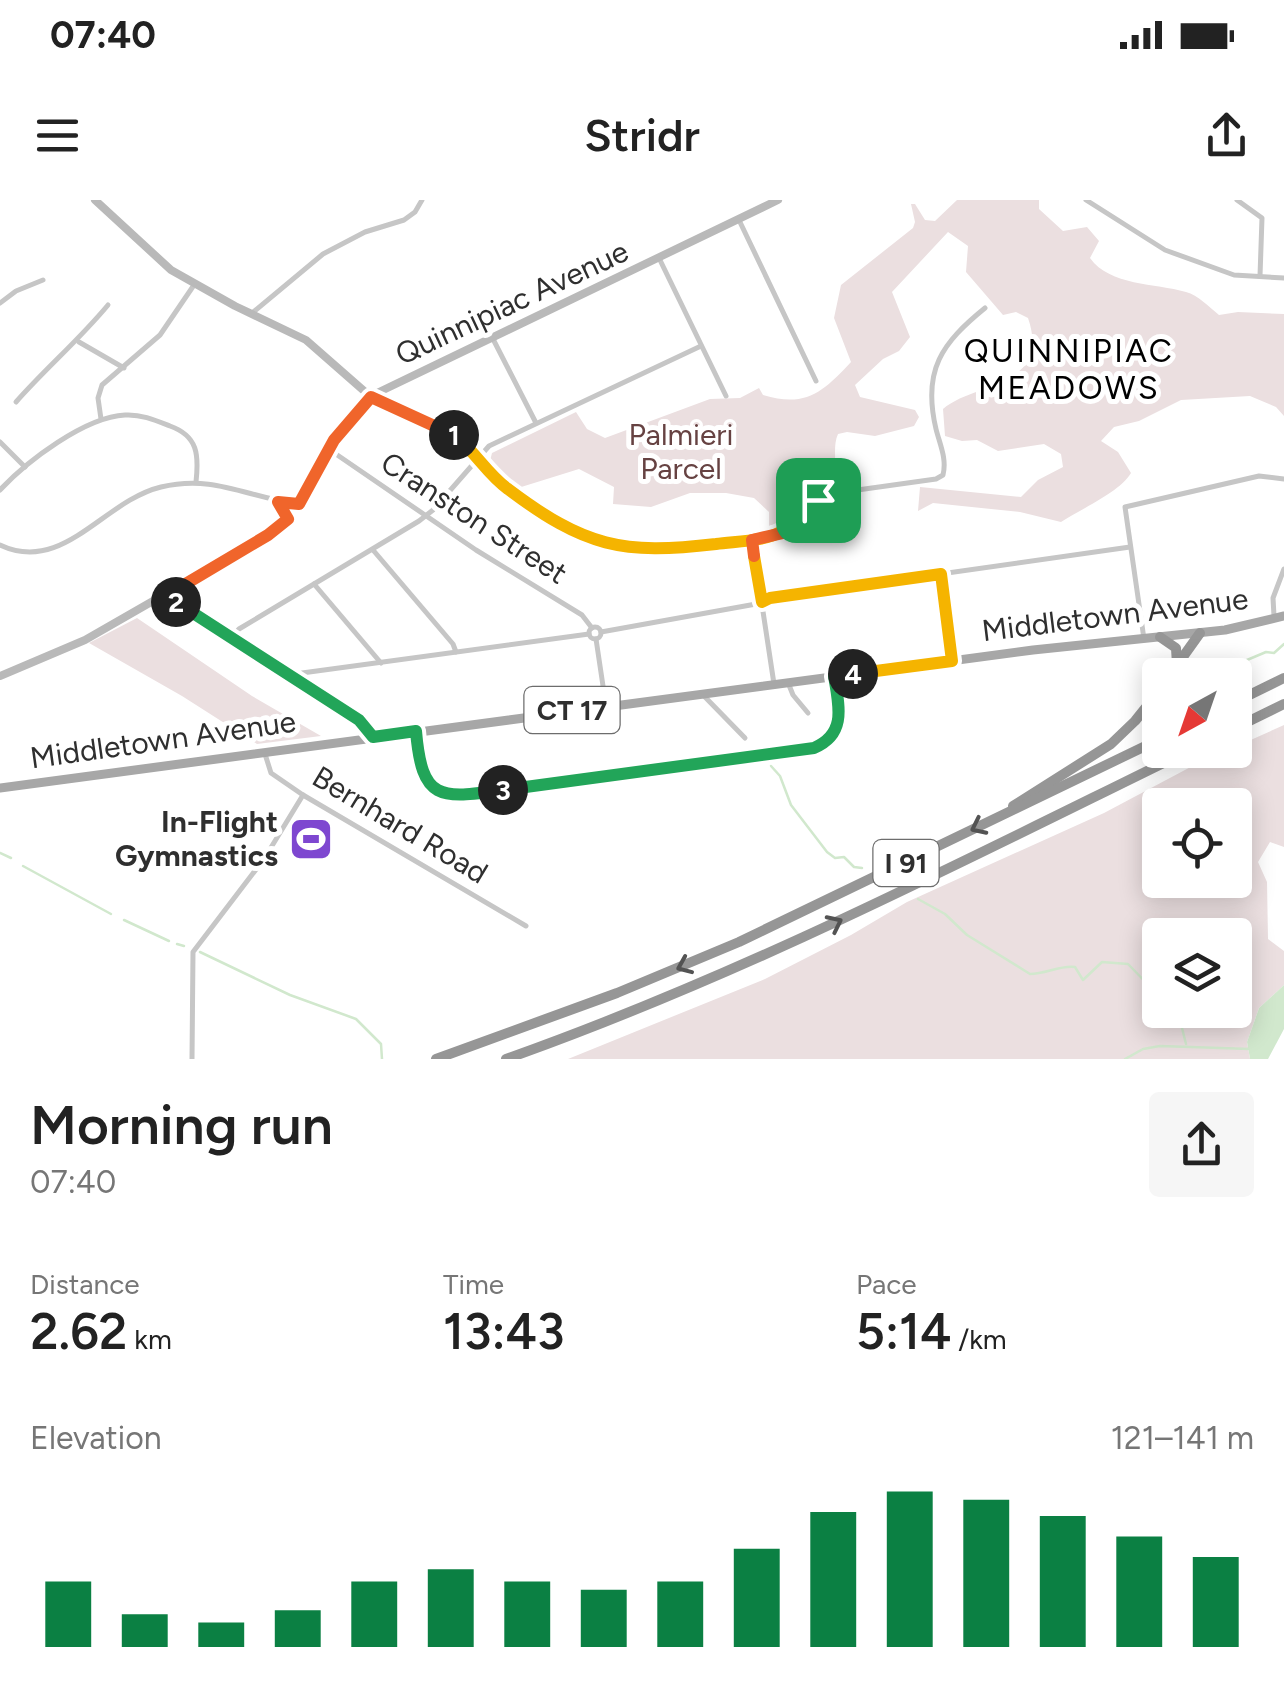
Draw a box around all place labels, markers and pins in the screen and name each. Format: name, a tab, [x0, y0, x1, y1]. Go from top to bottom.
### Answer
pin: 1	[429, 410, 479, 460]
pin	[776, 458, 861, 543]
pin: 2	[151, 577, 201, 627]
pin: 4	[828, 649, 878, 699]
pin: 3	[478, 765, 528, 815]
place label: In-Flight Gymnastics	[115, 803, 278, 874]
sports icon: In-Flight Gymnastics	[288, 816, 334, 862]

